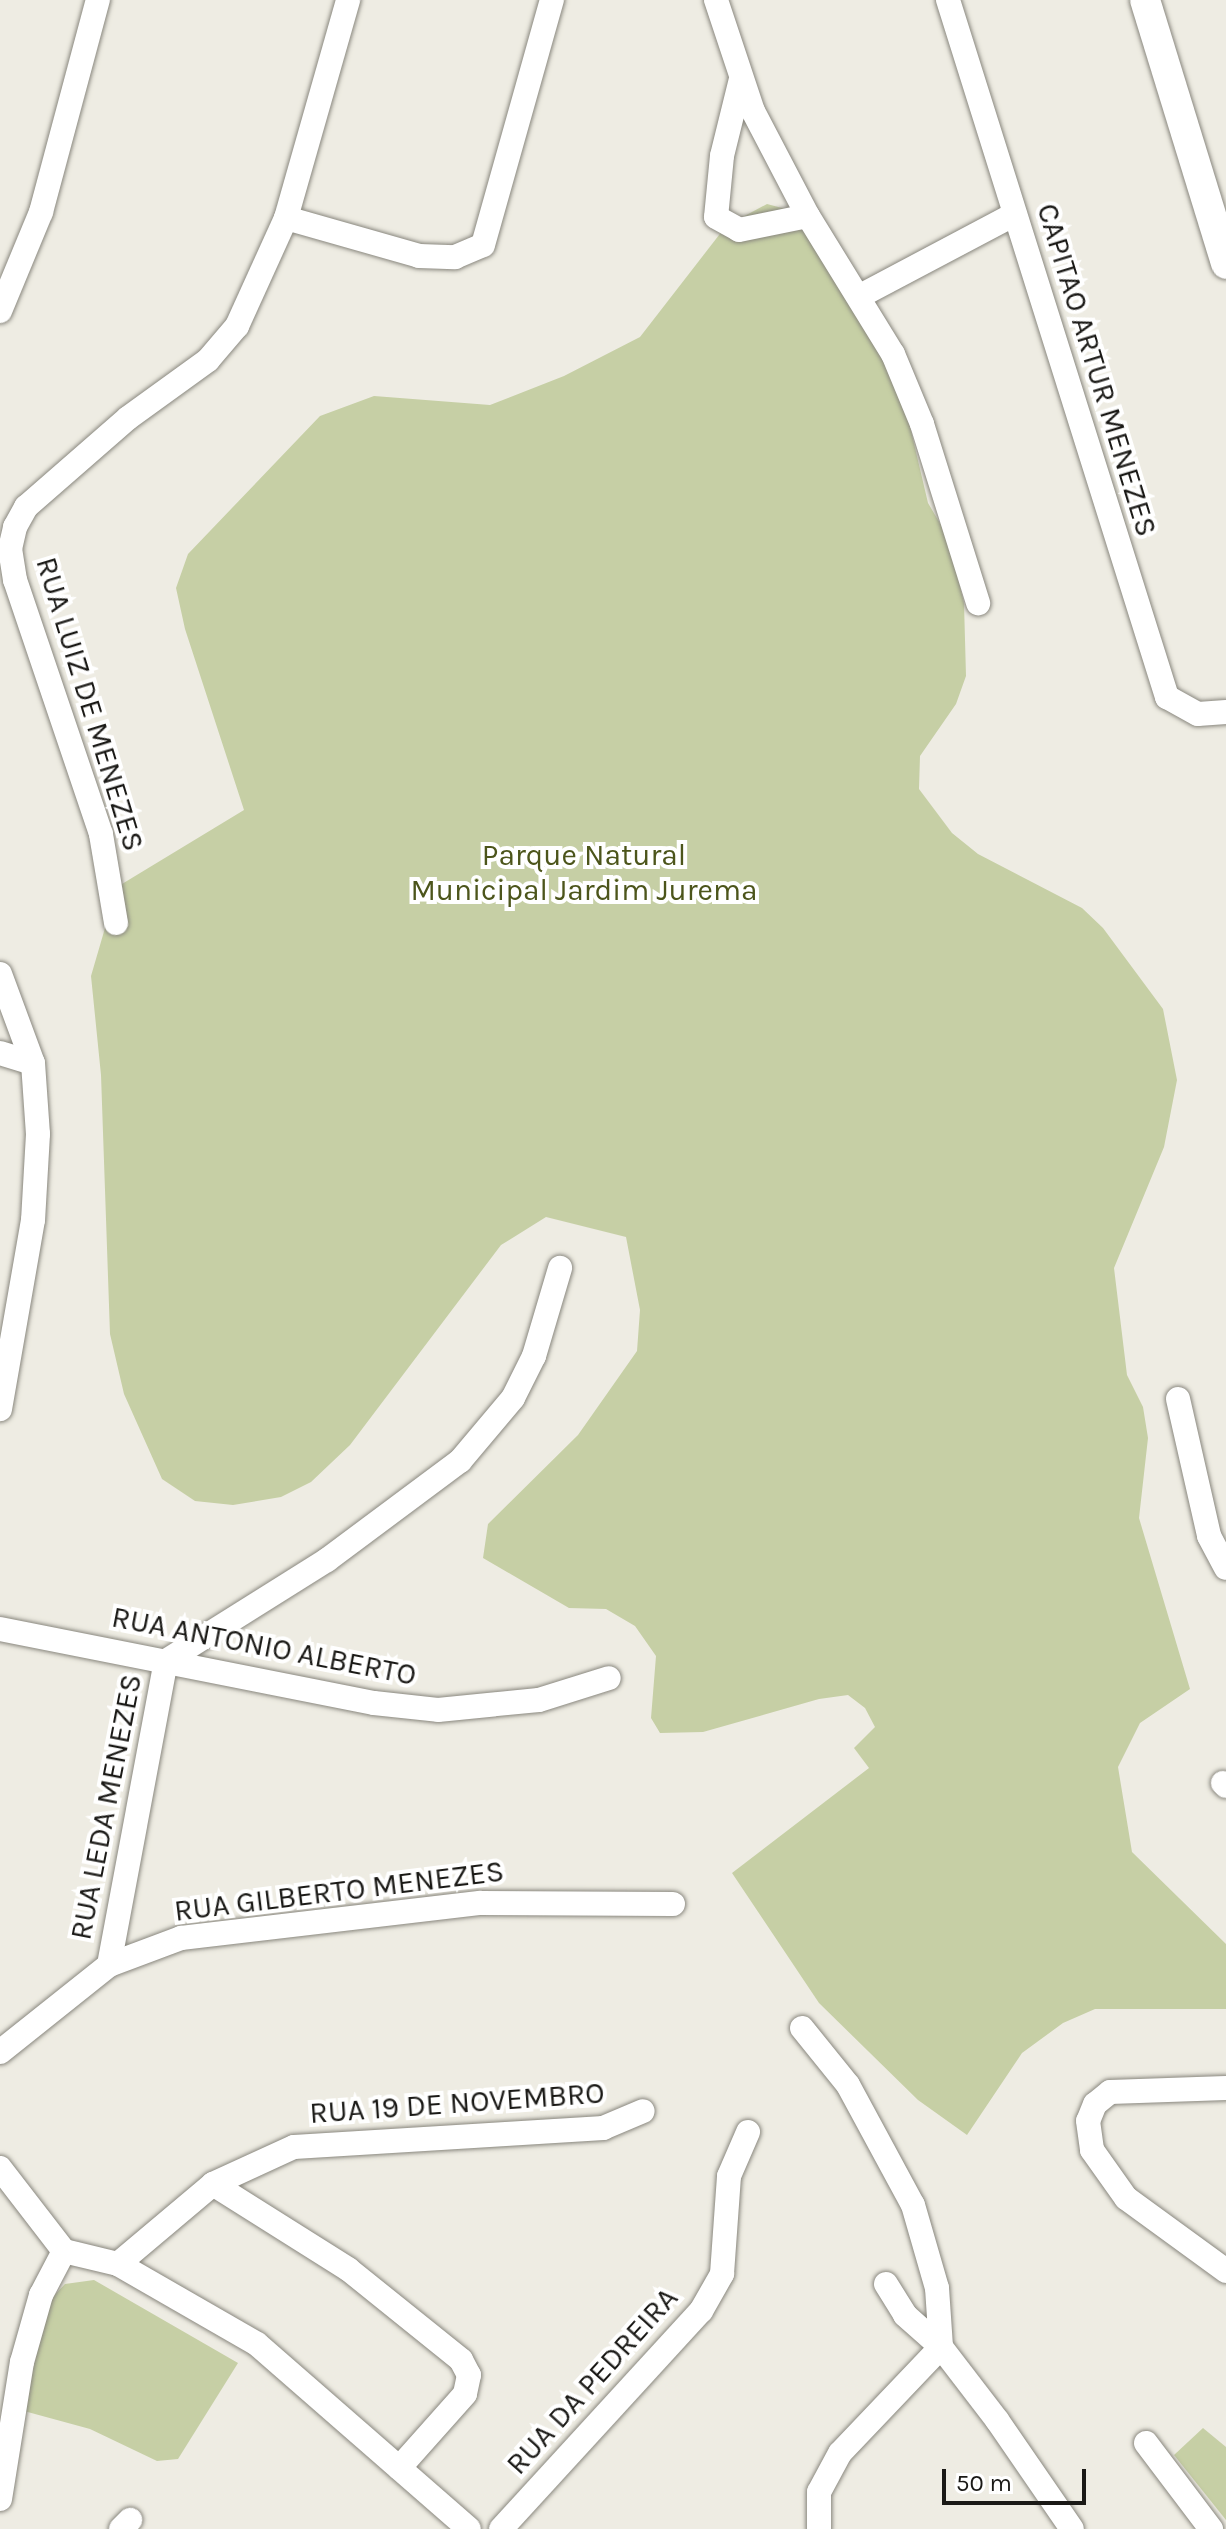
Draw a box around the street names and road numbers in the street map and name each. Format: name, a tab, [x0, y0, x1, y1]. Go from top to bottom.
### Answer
street label: CAPITAO ARTUR MENEZES	[1029, 199, 1165, 541]
street label: RUA LUIZ DE MENEZES	[28, 553, 152, 855]
street label: RUA ANTONIO ALBERTO	[109, 1599, 419, 1693]
street label: RUA LEDA MENEZES	[63, 1671, 149, 1943]
street label: RUA GILBERTO MENEZES	[172, 1853, 506, 1929]
street label: RUA 19 DE NOVEMBRO	[308, 2075, 606, 2131]
street label: RUA DA PEDREIRA	[499, 2280, 685, 2482]

